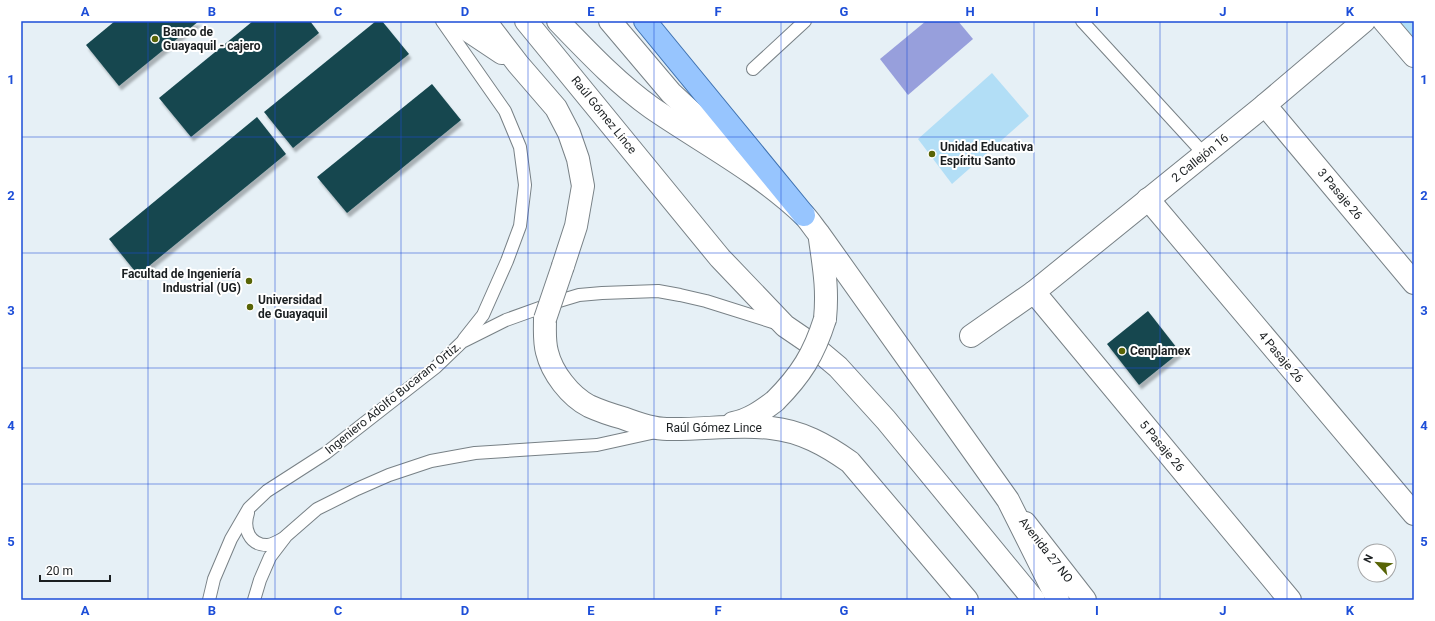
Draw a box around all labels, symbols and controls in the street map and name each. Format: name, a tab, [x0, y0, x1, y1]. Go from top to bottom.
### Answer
text: A	[81, 4, 90, 19]
text: B	[208, 4, 216, 19]
text: C	[334, 4, 343, 19]
text: D	[461, 4, 469, 19]
text: E	[587, 4, 595, 19]
text: F	[714, 4, 722, 19]
text: G	[840, 4, 849, 19]
text: H	[965, 4, 975, 19]
text: I	[1095, 4, 1099, 19]
text: J	[1219, 4, 1227, 19]
text: K	[1346, 4, 1355, 19]
place label: Banco de Guayaquil - cajero	[163, 25, 261, 53]
marker: Banco de Guayaquil - cajero	[150, 34, 160, 44]
text: 1	[7, 72, 15, 87]
text: 1	[1420, 72, 1428, 87]
street label: Raúl Gómez Lince	[568, 73, 640, 157]
street label: 2 Callejón 16	[1169, 131, 1231, 185]
place label: Unidad Educativa Espíritu Santo	[940, 140, 1034, 168]
marker: Unidad Educativa Espíritu Santo	[927, 149, 937, 159]
street label: 3 Pasaje 26	[1315, 166, 1366, 223]
text: 2	[7, 188, 15, 203]
text: 2	[1420, 188, 1428, 203]
place label: Facultad de Ingeniería Industrial (UG)	[122, 267, 242, 295]
marker: Facultad de Ingeniería Industrial (UG)	[244, 276, 254, 286]
place label: Universidad de Guayaquil	[258, 293, 328, 321]
marker: Universidad de Guayaquil	[245, 302, 255, 312]
text: 3	[7, 303, 15, 318]
text: 3	[1420, 303, 1428, 318]
street label: 4 Pasaje 26	[1256, 329, 1307, 386]
street label: Ingeniero Adolfo Bucaram Ortiz.	[322, 339, 464, 457]
place label: Cenplamex	[1130, 344, 1191, 358]
marker: Cenplamex	[1117, 346, 1127, 356]
text: 4	[7, 418, 15, 433]
street label: 5 Pasaje 26	[1137, 418, 1188, 475]
text: 4	[1420, 418, 1428, 433]
street label: Raúl Gómez Lince	[666, 421, 762, 435]
street label: Avenida 27 NO	[1016, 515, 1076, 585]
text: 5	[7, 534, 15, 549]
text: 5	[1420, 534, 1428, 549]
north arrow	[1357, 543, 1397, 583]
text: N	[1361, 552, 1376, 565]
scale bar	[40, 557, 110, 583]
text: 20 m	[46, 564, 73, 578]
text: A	[81, 603, 90, 618]
text: B	[208, 603, 216, 618]
text: C	[334, 603, 343, 618]
text: D	[461, 603, 469, 618]
text: E	[587, 603, 595, 618]
text: F	[714, 603, 722, 618]
text: G	[840, 603, 849, 618]
text: H	[965, 603, 975, 618]
text: I	[1095, 603, 1099, 618]
text: J	[1219, 603, 1227, 618]
text: K	[1346, 603, 1355, 618]

